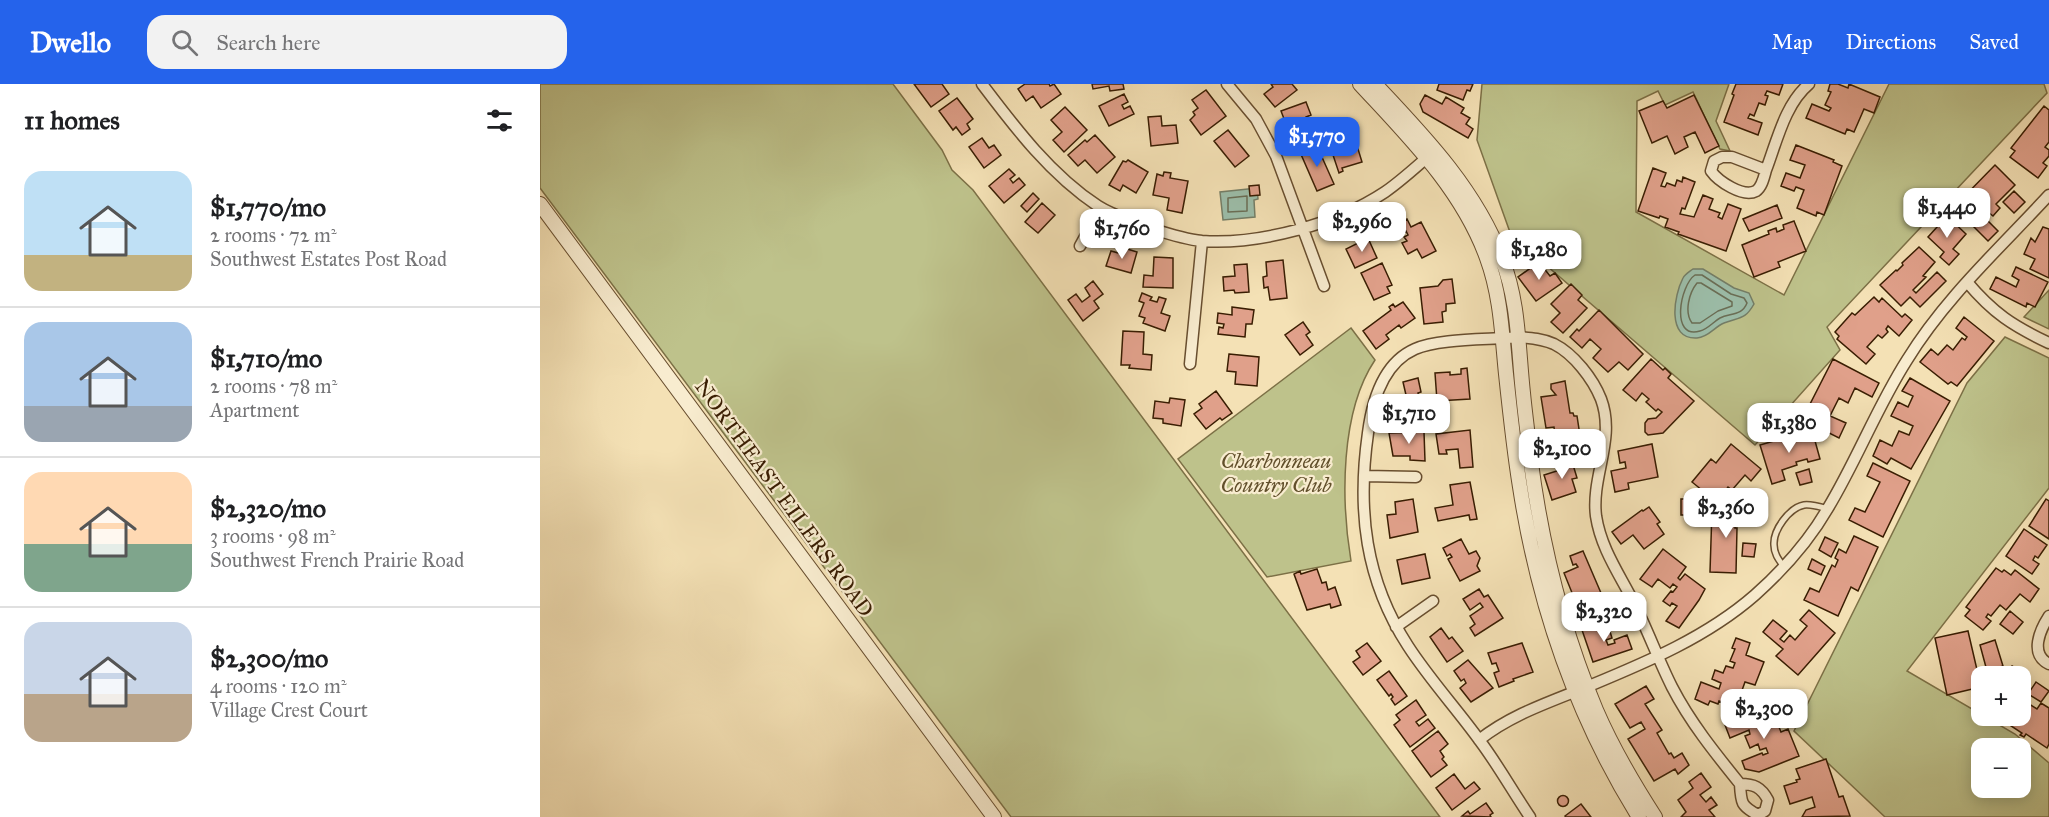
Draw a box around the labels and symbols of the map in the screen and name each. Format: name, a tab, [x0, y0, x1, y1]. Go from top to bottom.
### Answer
pin: $1,770	[1268, 117, 1366, 168]
pin: $1,440	[1898, 188, 1996, 239]
pin: $2,960	[1313, 202, 1411, 253]
pin: $1,760	[1073, 209, 1171, 260]
pin: $1,280	[1490, 230, 1588, 281]
street label: NORTHEAST EILERS ROAD	[689, 374, 879, 622]
pin: $1,710	[1360, 394, 1458, 445]
pin: $1,380	[1740, 403, 1838, 454]
pin: $2,100	[1513, 429, 1611, 480]
park label: Charbonneau Country Club	[1220, 448, 1332, 498]
pin: $2,360	[1677, 488, 1775, 539]
pin: $2,320	[1555, 592, 1653, 643]
pin: $2,300	[1715, 689, 1813, 740]

